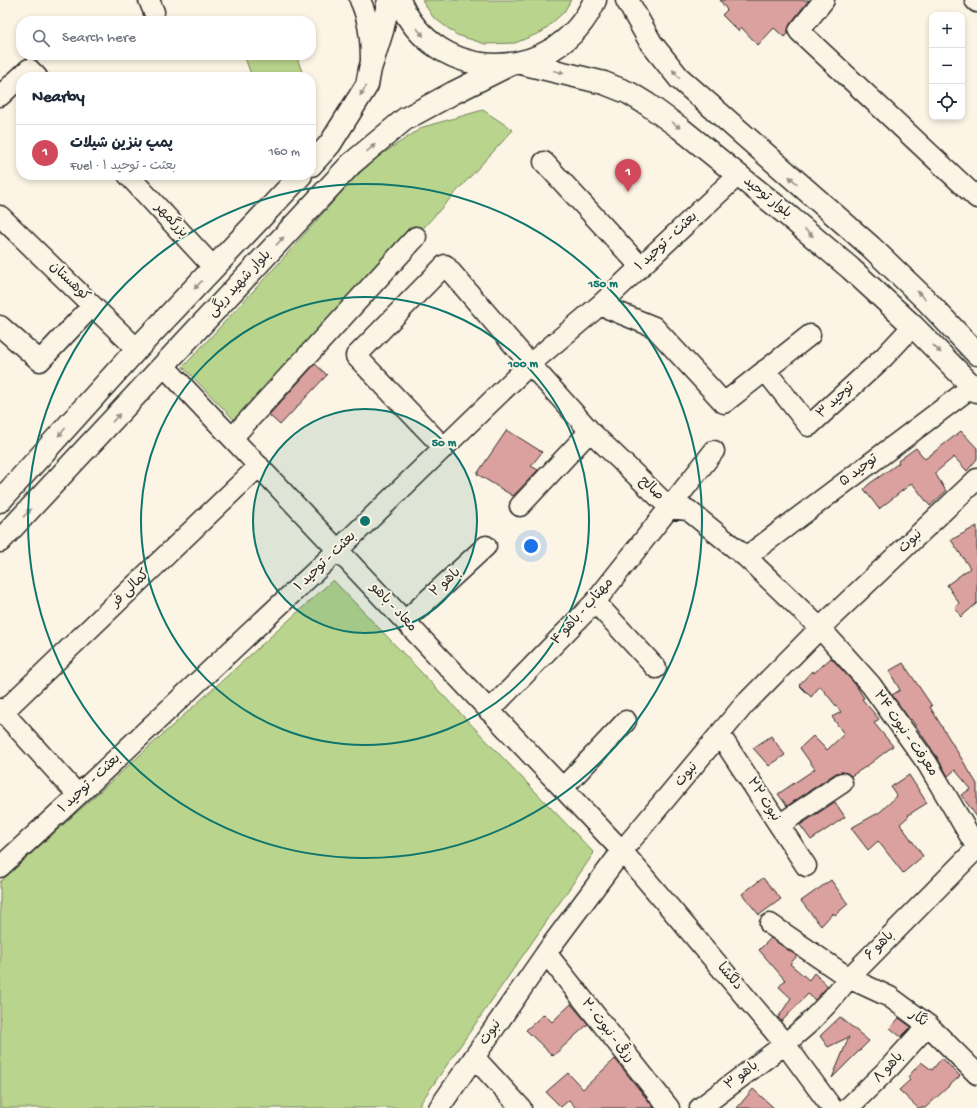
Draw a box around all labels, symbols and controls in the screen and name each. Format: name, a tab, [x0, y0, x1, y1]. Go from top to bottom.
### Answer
map controls	[929, 12, 965, 120]
button: +	[929, 12, 965, 48]
search box	[16, 16, 316, 60]
icon: search	[30, 27, 52, 49]
one-way arrow	[416, 27, 425, 38]
text: Search here	[62, 29, 136, 47]
button: −	[929, 48, 965, 84]
one-way arrow	[553, 69, 565, 75]
one-way arrow	[672, 69, 681, 80]
button: locate	[929, 84, 965, 120]
one-way arrow	[360, 85, 367, 97]
text: Nearby	[32, 88, 85, 108]
one-way arrow	[671, 121, 681, 129]
text: پمپ بنزین شیلات	[70, 135, 173, 153]
one-way arrow	[366, 143, 376, 152]
text: 1	[42, 145, 48, 160]
text: 160 m	[268, 145, 300, 160]
text: Fuel · بعثت - توحید ۱	[70, 159, 176, 174]
pin: 1	[615, 159, 641, 192]
street label: بلوار توحید	[739, 173, 795, 223]
one-way arrow	[789, 176, 798, 185]
street label: بزرگمهر	[150, 198, 193, 242]
street label: بعثت - توحید ۱	[632, 209, 702, 275]
one-way arrow	[804, 229, 815, 238]
one-way arrow	[276, 236, 285, 246]
street label: بلوار شهید ریگی	[203, 246, 275, 321]
street label: کوهستان	[45, 258, 93, 306]
text: 150 m	[587, 278, 618, 292]
one-way arrow	[193, 280, 202, 290]
one-way arrow	[916, 291, 926, 300]
one-way arrow	[932, 344, 942, 354]
text: 100 m	[507, 358, 538, 372]
street label: توحید ۳	[813, 379, 859, 423]
one-way arrow	[111, 413, 120, 423]
one-way arrow	[57, 427, 67, 437]
text: 50 m	[432, 437, 457, 451]
street label: توحید ۵	[836, 450, 882, 491]
street label: صالح	[635, 473, 667, 505]
one-way arrow	[22, 508, 31, 518]
centre of rings	[358, 514, 372, 528]
street label: نبوت	[895, 527, 927, 557]
street label: بعثت - توحید ۱	[292, 528, 360, 596]
your location	[521, 536, 541, 556]
street label: باهو ۲	[427, 565, 465, 601]
street label: کمالی فر	[107, 567, 154, 612]
street label: مهتاب - باهو ۴	[548, 575, 618, 649]
street label: معاد - باهو	[365, 579, 420, 636]
street label: معرفت - نبوت ۲۴	[869, 688, 941, 780]
street label: بعثت - توحید ۱	[55, 751, 125, 817]
street label: نبوت	[672, 759, 702, 791]
street label: نبوت ۲۲	[742, 775, 784, 825]
street label: باهو ۶	[862, 928, 898, 964]
street label: دلگشا	[713, 958, 747, 994]
street label: رزقی - نبوت ۲۰	[577, 994, 639, 1067]
street label: نگار	[905, 1005, 932, 1031]
street label: نبوت	[476, 1017, 506, 1049]
street label: باهو ۸	[870, 1049, 908, 1087]
street label: باهو ۳	[722, 1058, 762, 1094]

